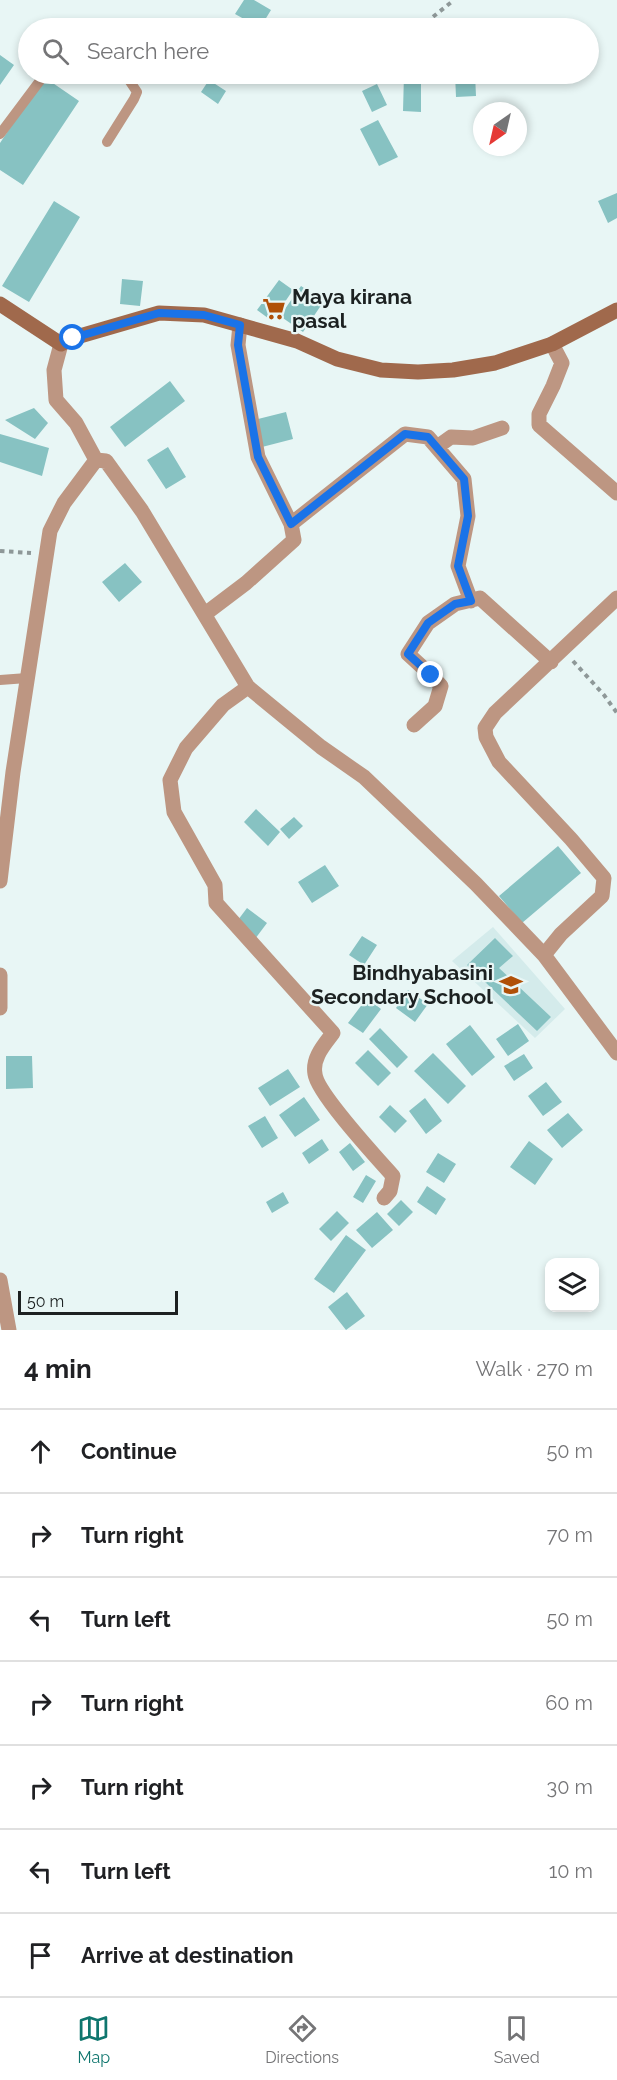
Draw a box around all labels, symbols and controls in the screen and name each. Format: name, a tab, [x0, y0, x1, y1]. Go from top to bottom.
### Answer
search box	[18, 18, 599, 84]
icon: search	[39, 35, 72, 68]
text: Search here	[87, 38, 209, 64]
north arrow	[473, 102, 527, 156]
place label: Maya kirana pasal	[292, 284, 412, 333]
supermarket icon: Maya kirana pasal	[261, 296, 287, 322]
route start	[59, 324, 85, 350]
route end	[417, 661, 443, 687]
place label: Bindhyabasini Secondary School	[311, 960, 493, 1009]
school or university icon: Bindhyabasini Secondary School	[498, 972, 524, 998]
map controls	[545, 1258, 599, 1312]
button: layers	[545, 1258, 599, 1312]
scale bar	[18, 1288, 178, 1316]
text: 50 m	[27, 1292, 64, 1311]
text: 4 min	[24, 1354, 92, 1384]
text: Walk · 270 m	[475, 1357, 593, 1381]
icon: ahead	[24, 1435, 57, 1468]
text: Continue	[81, 1438, 177, 1464]
text: 50 m	[546, 1439, 593, 1463]
icon: right	[24, 1519, 57, 1552]
text: Turn right	[81, 1522, 184, 1548]
text: 70 m	[547, 1523, 593, 1547]
icon: left	[24, 1603, 57, 1636]
text: Turn left	[81, 1606, 171, 1632]
text: 50 m	[546, 1607, 593, 1631]
icon: right	[24, 1687, 57, 1720]
text: Turn right	[81, 1690, 184, 1716]
text: 60 m	[545, 1691, 593, 1715]
icon: right	[24, 1771, 57, 1804]
text: Turn right	[81, 1774, 184, 1800]
text: 30 m	[547, 1775, 593, 1799]
icon: left	[24, 1855, 57, 1888]
text: Turn left	[81, 1858, 171, 1884]
text: 10 m	[549, 1859, 593, 1883]
icon: arrive	[24, 1939, 57, 1972]
text: Arrive at destination	[81, 1942, 294, 1968]
tab: Map	[77, 2012, 110, 2067]
tab: Directions	[265, 2012, 339, 2067]
tab: Saved	[494, 2012, 540, 2067]

